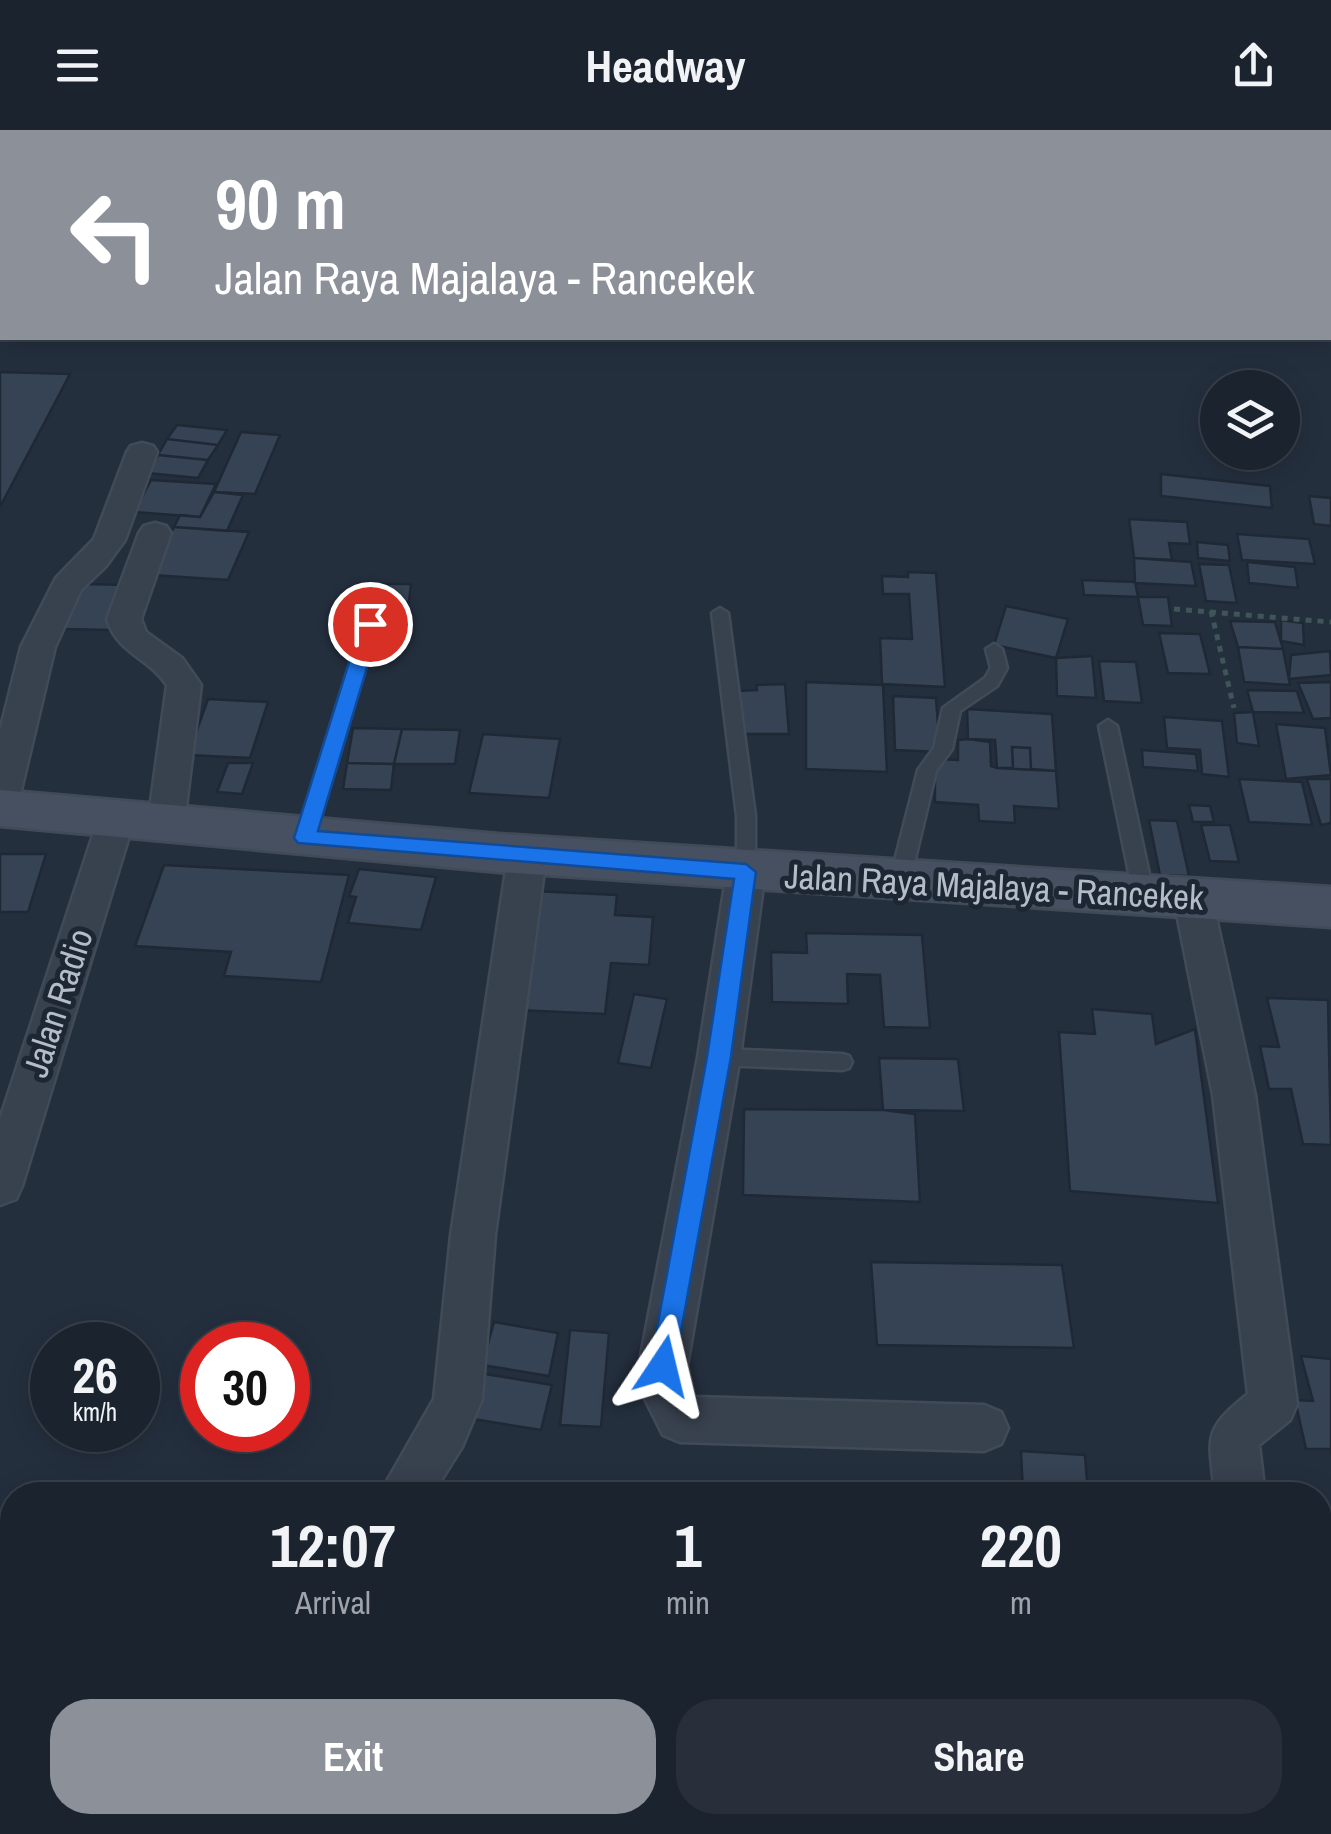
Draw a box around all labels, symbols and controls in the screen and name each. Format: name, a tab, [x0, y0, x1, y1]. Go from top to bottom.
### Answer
text: Headway	[586, 35, 745, 96]
icon: menu	[50, 38, 105, 93]
icon: share	[1226, 38, 1281, 93]
text: 90 m	[215, 157, 346, 251]
icon: left	[50, 170, 180, 300]
text: Jalan Raya Majalaya - Rancekek	[215, 247, 754, 308]
map controls	[1200, 370, 1300, 470]
button: layers	[1200, 370, 1300, 470]
pin	[328, 582, 413, 667]
icon: arrive	[343, 597, 398, 652]
street label: Jalan Raya Majalaya - Rancekek	[783, 852, 1205, 921]
street label: Jalan Radio	[12, 923, 104, 1083]
position arrow	[611, 1314, 715, 1418]
speed limit sign: 30	[180, 1322, 310, 1452]
text: 26	[72, 1341, 118, 1409]
text: km/h	[73, 1395, 117, 1429]
text: 12:07	[270, 1505, 396, 1586]
text: 1	[674, 1505, 702, 1586]
text: 220	[980, 1505, 1062, 1586]
text: Arrival	[295, 1581, 371, 1624]
text: min	[666, 1581, 710, 1624]
text: m	[1010, 1581, 1032, 1624]
button: Exit	[50, 1699, 656, 1814]
button: Share	[676, 1699, 1282, 1814]

